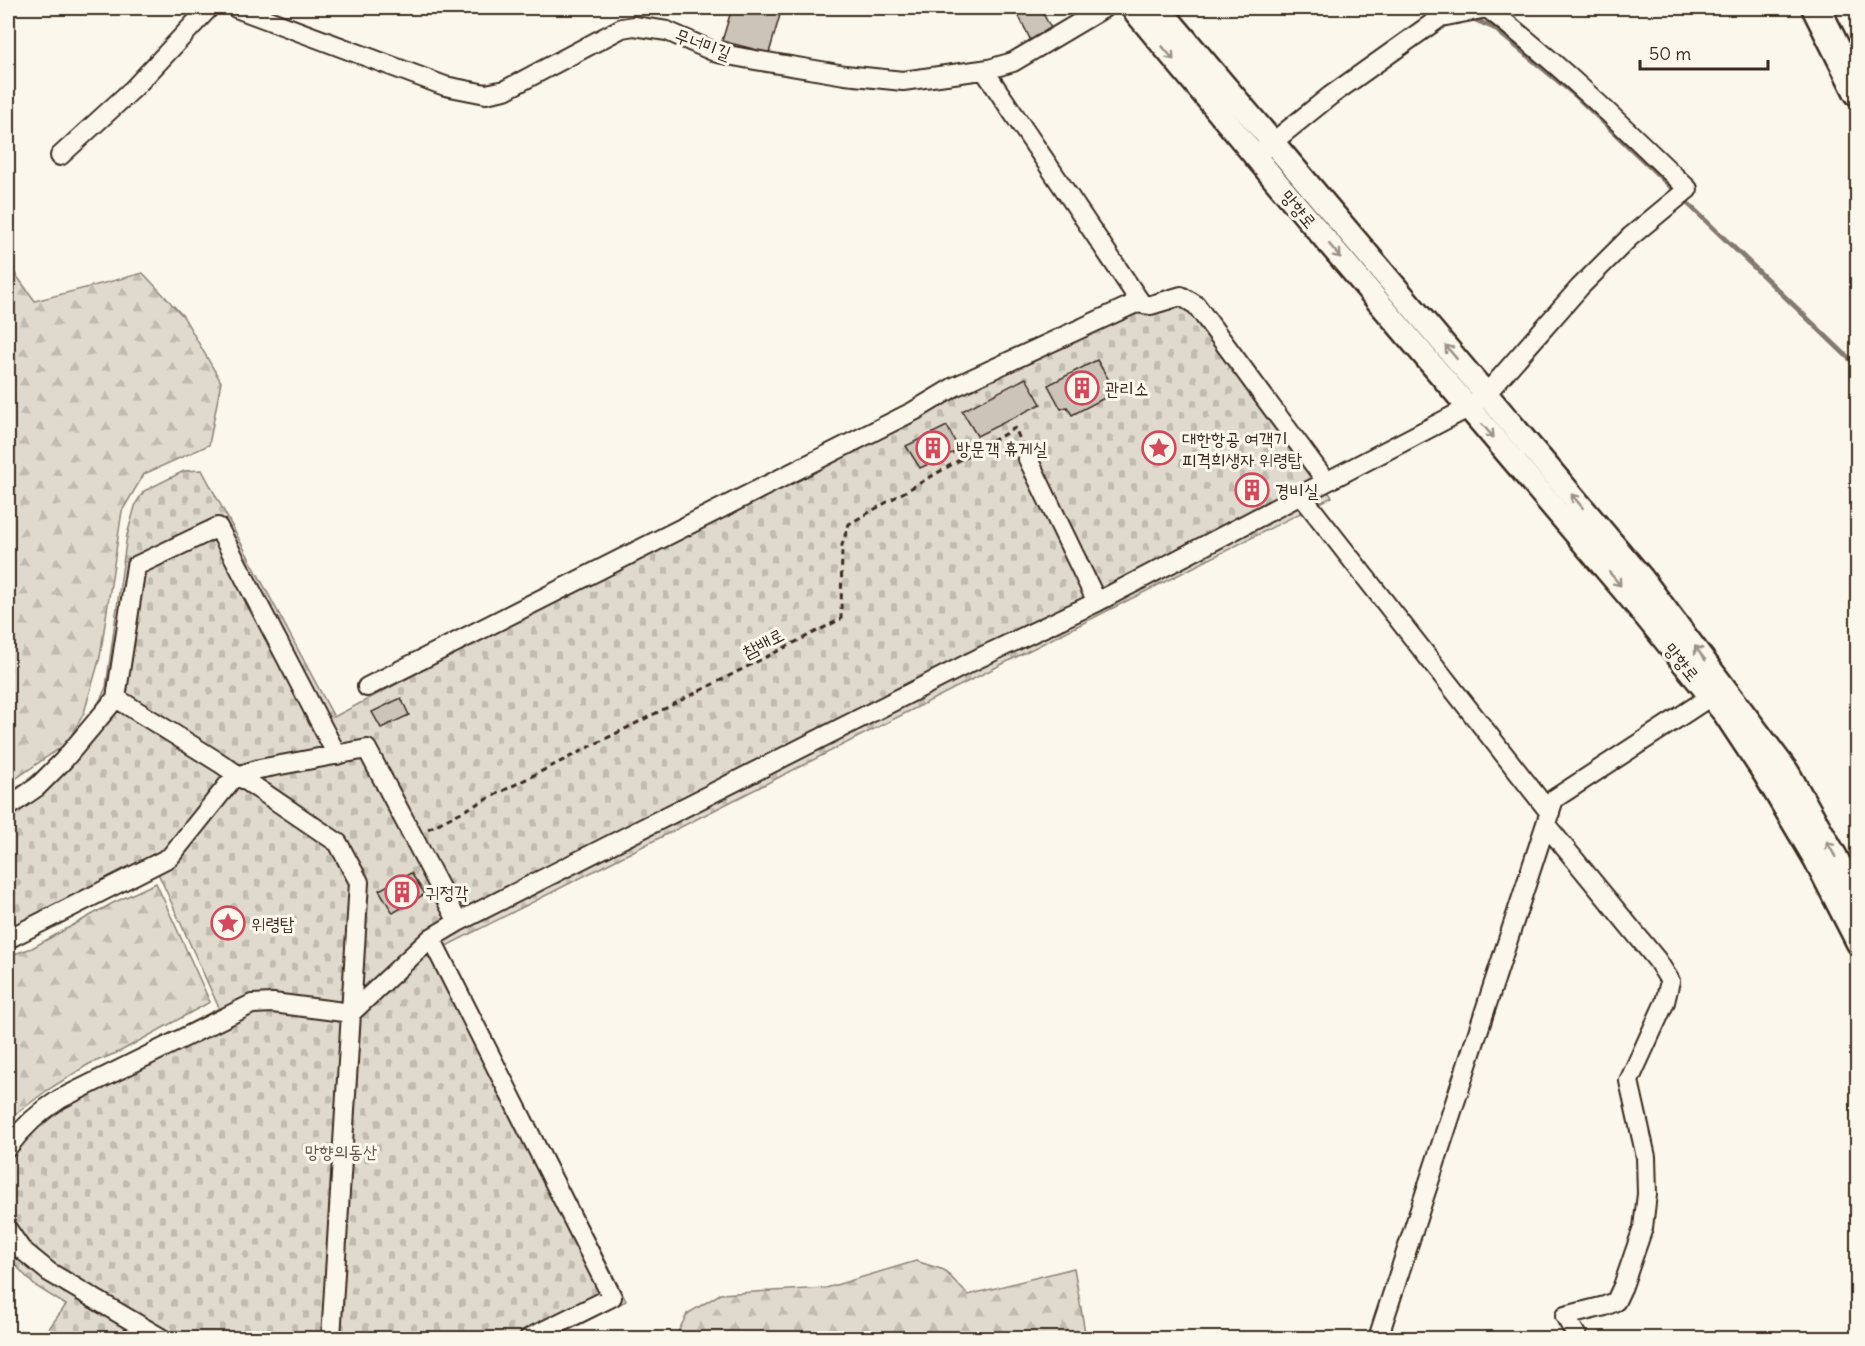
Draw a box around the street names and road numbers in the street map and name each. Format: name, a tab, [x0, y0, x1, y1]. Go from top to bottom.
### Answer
street label: 무너미길	[672, 23, 735, 65]
street label: 망향로	[1276, 185, 1322, 233]
street label: 참배로	[738, 623, 788, 663]
street label: 망향로	[1659, 638, 1705, 686]

